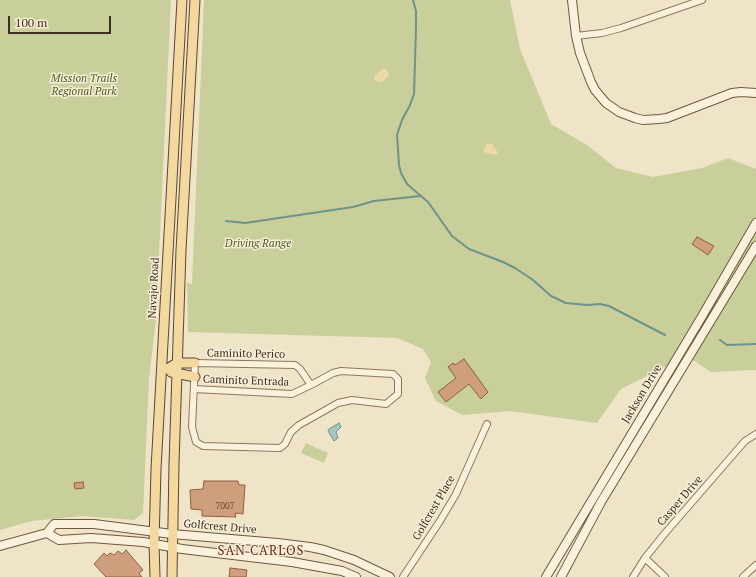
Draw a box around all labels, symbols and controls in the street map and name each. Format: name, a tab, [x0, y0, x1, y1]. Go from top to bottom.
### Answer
scale bar	[10, 8, 113, 34]
text: 100 m	[15, 15, 47, 30]
park label: Mission Trails Regional Park	[51, 72, 117, 98]
park label: Driving Range	[225, 237, 291, 251]
street label: Navajo Road	[146, 257, 162, 319]
street label: Caminito Perico	[207, 347, 285, 361]
street label: Jackson Drive	[619, 362, 665, 426]
street label: Caminito Entrada	[203, 373, 289, 389]
street label: Golfcrest Place	[410, 473, 458, 543]
street label: Casper Drive	[655, 473, 705, 529]
house number: 7007	[215, 501, 235, 511]
street label: Golfcrest Drive	[183, 517, 257, 537]
district label: SAN CARLOS	[217, 543, 305, 559]

